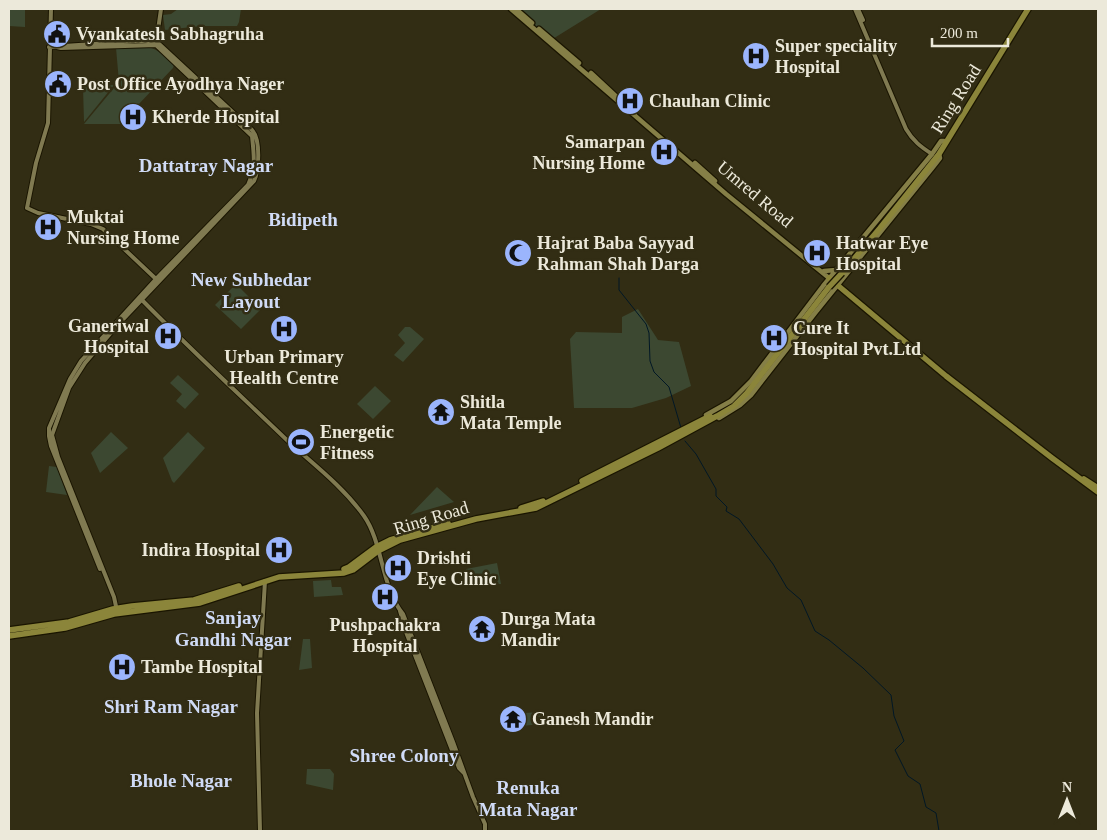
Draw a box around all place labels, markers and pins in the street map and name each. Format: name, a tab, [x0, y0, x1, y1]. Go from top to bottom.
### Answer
public building icon: Vyankatesh Sabhagruha	[42, 19, 72, 49]
place label: Vyankatesh Sabhagruha	[76, 24, 264, 44]
place label: Super speciality Hospital	[775, 36, 897, 77]
hospital icon: Super speciality Hospital	[741, 41, 771, 71]
public building icon: Post Office Ayodhya Nager	[43, 69, 73, 99]
place label: Post Office Ayodhya Nager	[77, 74, 284, 94]
hospital icon: Chauhan Clinic	[615, 86, 645, 116]
place label: Chauhan Clinic	[649, 91, 771, 111]
hospital icon: Kherde Hospital	[118, 102, 148, 132]
place label: Kherde Hospital	[152, 107, 280, 127]
place label: Samarpan Nursing Home	[533, 132, 645, 173]
hospital icon: Samarpan Nursing Home	[649, 137, 679, 167]
place label: Muktai Nursing Home	[67, 207, 180, 248]
hospital icon: Muktai Nursing Home	[33, 212, 63, 242]
place label: Hajrat Baba Sayyad Rahman Shah Darga	[537, 233, 699, 274]
place label: Hatwar Eye Hospital	[836, 233, 928, 274]
mosque icon: Hajrat Baba Sayyad Rahman Shah Darga	[503, 238, 533, 268]
hospital icon: Hatwar Eye Hospital	[802, 238, 832, 268]
hospital icon: Urban Primary Health Centre	[269, 314, 299, 344]
place label: Ganeriwal Hospital	[68, 316, 149, 357]
place label: Cure It Hospital Pvt.Ltd	[793, 318, 921, 359]
hospital icon: Ganeriwal Hospital	[153, 321, 183, 351]
hospital icon: Cure It Hospital Pvt.Ltd	[759, 323, 789, 353]
place label: Urban Primary Health Centre	[224, 347, 344, 388]
place label: Shitla Mata Temple	[460, 392, 562, 433]
temple icon: Shitla Mata Temple	[426, 397, 456, 427]
place label: Energetic Fitness	[320, 422, 394, 463]
sports icon: Energetic Fitness	[286, 427, 316, 457]
hospital icon: Indira Hospital	[264, 535, 294, 565]
place label: Indira Hospital	[141, 540, 260, 560]
place label: Drishti Eye Clinic	[417, 548, 497, 589]
hospital icon: Drishti Eye Clinic	[383, 553, 413, 583]
hospital icon: Pushpachakra Hospital	[370, 582, 400, 612]
place label: Durga Mata Mandir	[501, 609, 595, 650]
temple icon: Durga Mata Mandir	[467, 614, 497, 644]
place label: Pushpachakra Hospital	[329, 615, 441, 656]
hospital icon: Tambe Hospital	[107, 652, 137, 682]
place label: Tambe Hospital	[141, 657, 263, 677]
temple icon: Ganesh Mandir	[498, 704, 528, 734]
place label: Ganesh Mandir	[532, 709, 654, 729]

